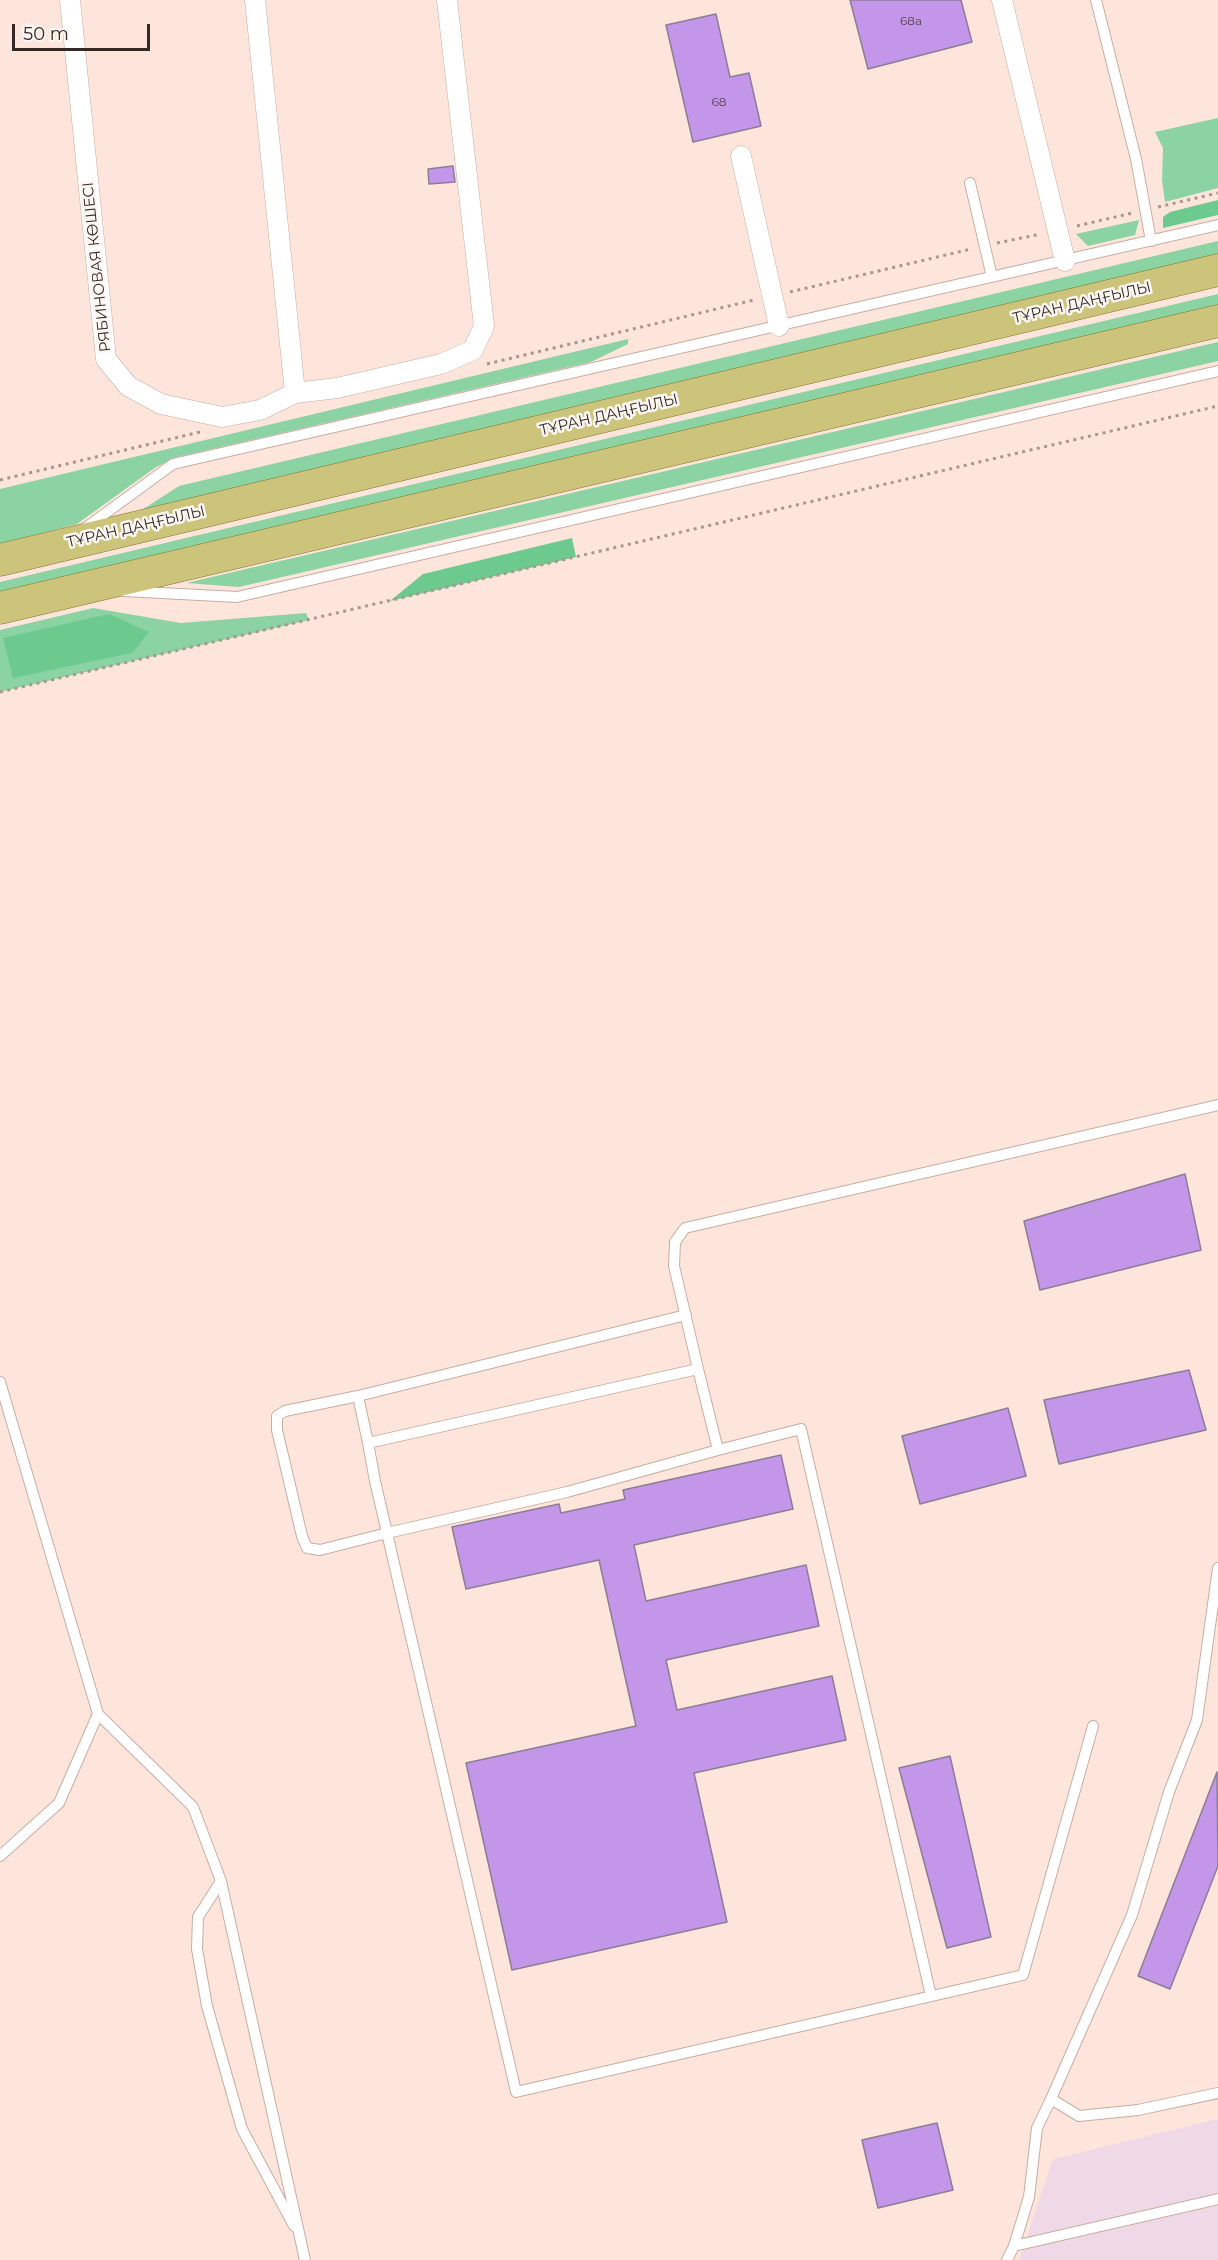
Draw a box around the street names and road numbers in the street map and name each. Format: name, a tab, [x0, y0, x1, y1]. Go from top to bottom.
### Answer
street label: РЯБИНОВАЯ КӨШЕСІ	[79, 181, 115, 353]
street label: ТҰРАН ДАҢҒЫЛЫ	[1011, 278, 1153, 328]
street label: ТҰРАН ДАҢҒЫЛЫ	[538, 390, 680, 440]
street label: ТҰРАН ДАҢҒЫЛЫ	[65, 502, 207, 552]

